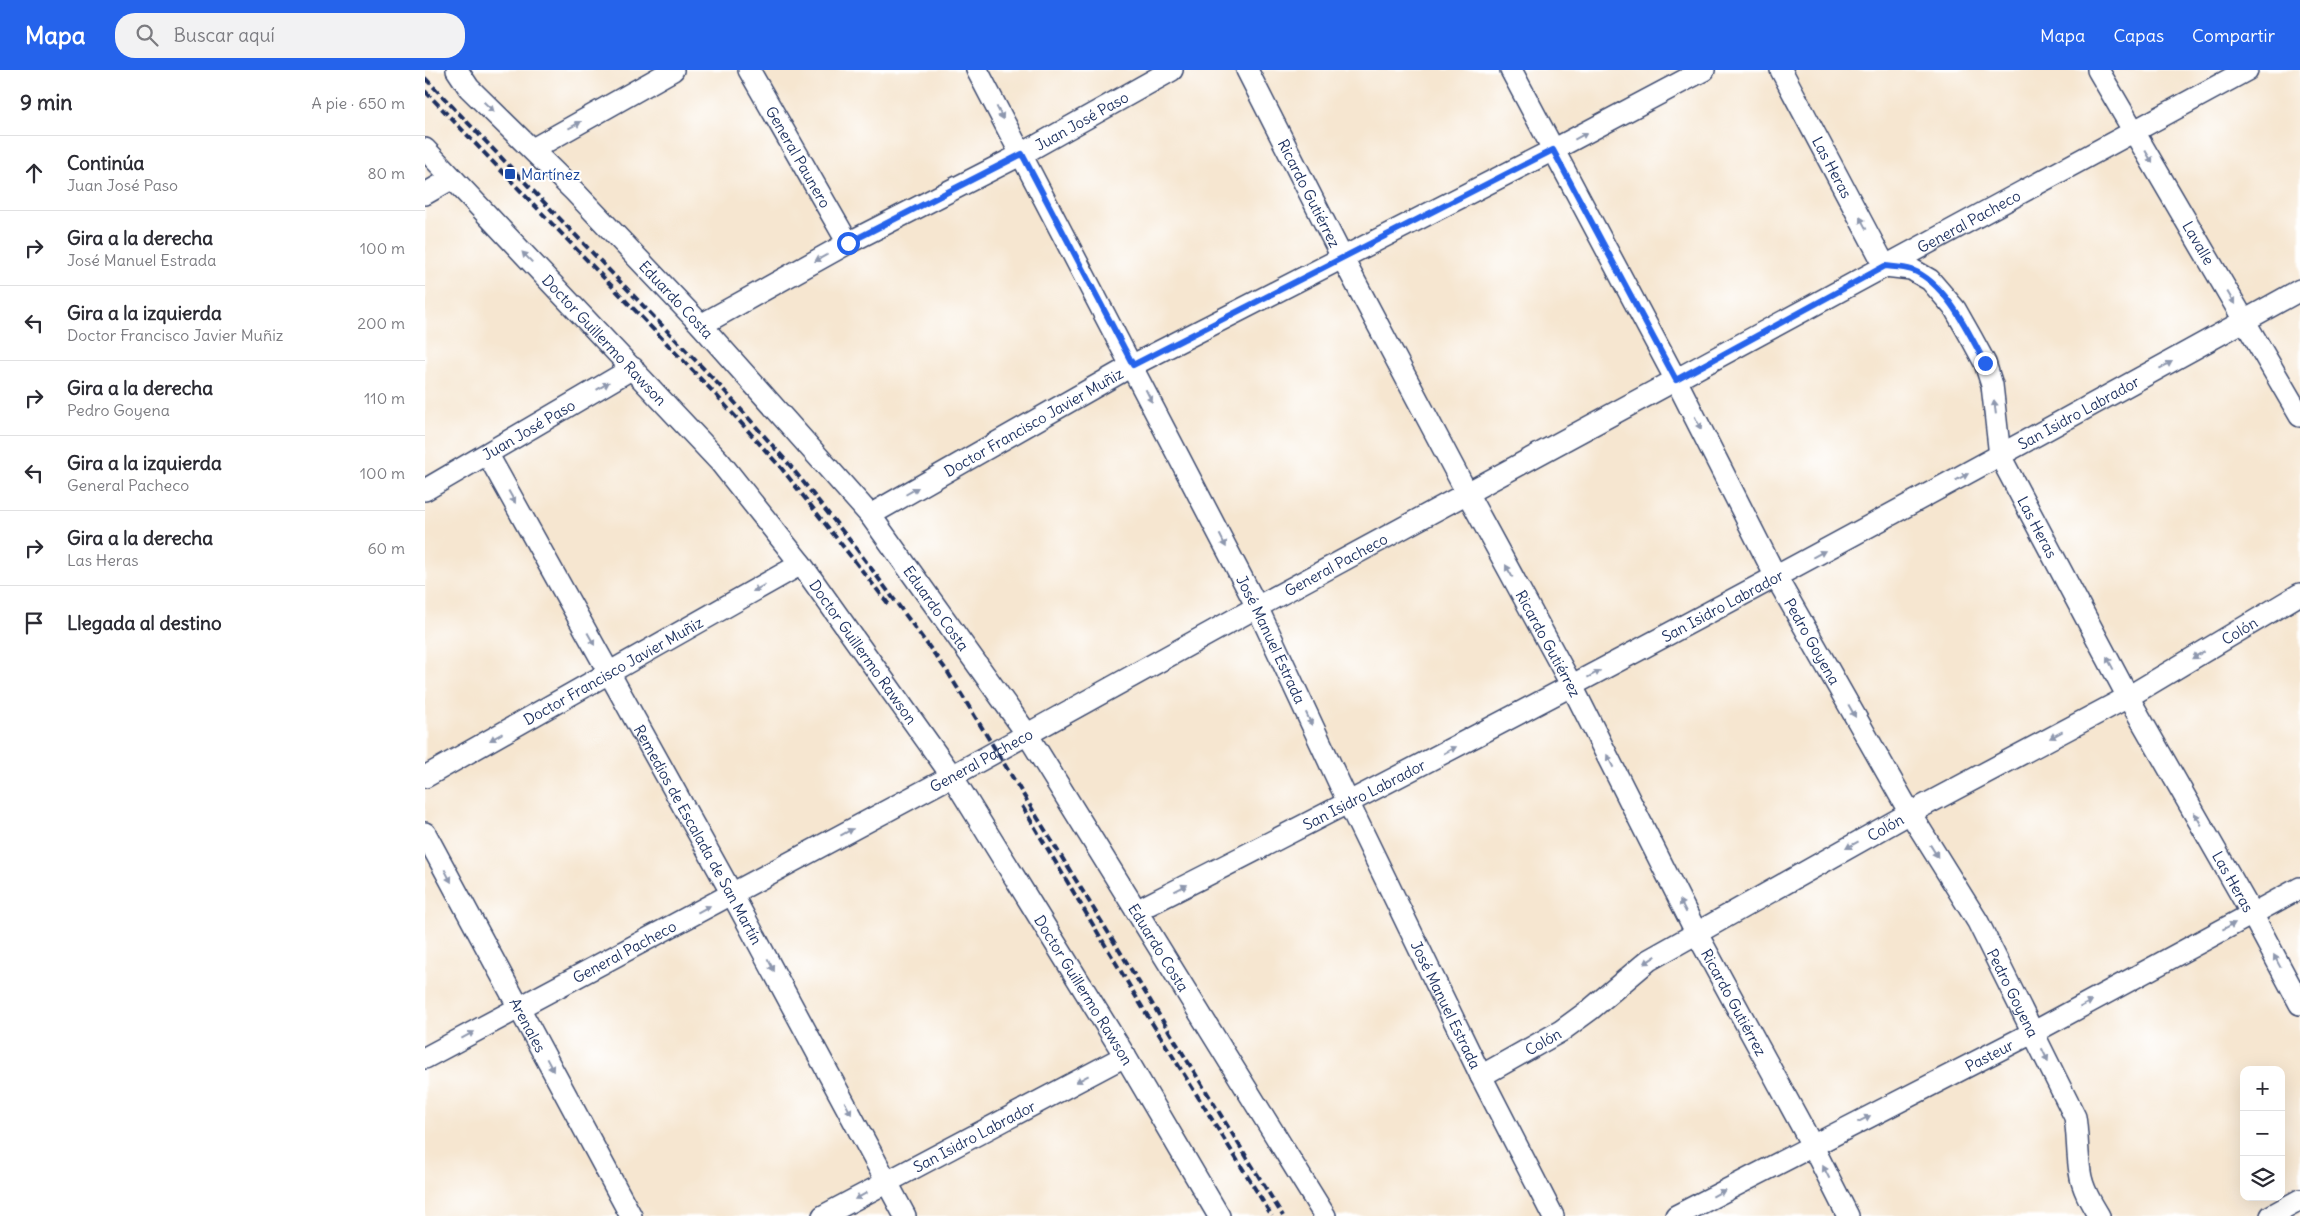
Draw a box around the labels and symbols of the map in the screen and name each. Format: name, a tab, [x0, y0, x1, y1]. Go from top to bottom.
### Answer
street label: Juan José Paso	[1031, 87, 1132, 154]
one-way arrow	[482, 101, 494, 113]
street label: General Paunero	[762, 102, 835, 211]
one-way arrow	[996, 106, 1004, 120]
one-way arrow	[568, 121, 583, 129]
one-way arrow	[1574, 132, 1588, 140]
street label: Las Heras	[1808, 133, 1857, 201]
street label: Ricardo Gutiérrez	[1274, 136, 1345, 250]
one-way arrow	[2145, 150, 2153, 165]
place label: Martínez	[521, 165, 580, 184]
marker: Martínez	[503, 167, 517, 181]
street label: General Pacheco	[1914, 185, 2024, 257]
one-way arrow	[1858, 216, 1867, 230]
street label: Lavalle	[2179, 218, 2219, 268]
route start	[837, 232, 860, 255]
one-way arrow	[521, 251, 533, 263]
one-way arrow	[814, 254, 828, 263]
street label: Eduardo Costa	[635, 256, 718, 343]
street label: Doctor Guillermo Rawson	[539, 270, 671, 409]
one-way arrow	[2227, 290, 2235, 305]
route end	[1974, 352, 1997, 375]
one-way arrow	[2159, 360, 2172, 369]
street label: Doctor Francisco Javier Muñiz	[940, 363, 1126, 480]
street label: San Isidro Labrador	[2014, 371, 2142, 453]
one-way arrow	[596, 381, 609, 390]
one-way arrow	[1145, 389, 1153, 404]
street label: Juan José Paso	[479, 395, 578, 464]
one-way arrow	[1991, 399, 1999, 415]
one-way arrow	[1694, 416, 1702, 430]
one-way arrow	[1955, 472, 1969, 481]
one-way arrow	[905, 486, 919, 495]
one-way arrow	[507, 491, 516, 504]
street label: Las Heras	[2014, 493, 2062, 561]
street label: General Pacheco	[1281, 529, 1391, 600]
one-way arrow	[1219, 534, 1227, 548]
one-way arrow	[1812, 550, 1826, 558]
street label: Eduardo Costa	[900, 562, 974, 655]
one-way arrow	[1505, 563, 1513, 578]
street label: San Isidro Labrador	[1658, 565, 1787, 646]
street label: José Manuel Estrada	[1233, 572, 1310, 707]
street label: Doctor Guillermo Rawson	[806, 576, 922, 728]
one-way arrow	[752, 584, 766, 592]
street label: Ricardo Gutiérrez	[1512, 587, 1585, 700]
street label: Pedro Goyena	[1780, 595, 1845, 688]
street label: Doctor Francisco Javier Muñiz	[520, 612, 706, 729]
street label: Colón	[2218, 612, 2261, 649]
one-way arrow	[586, 632, 595, 646]
one-way arrow	[2191, 650, 2204, 659]
one-way arrow	[2106, 655, 2114, 670]
one-way arrow	[1587, 670, 1601, 679]
one-way arrow	[1848, 704, 1856, 718]
one-way arrow	[1305, 711, 1314, 726]
street label: Remedios de Escalada de San Martín	[630, 721, 767, 948]
street label: General Pacheco	[926, 724, 1036, 796]
one-way arrow	[2049, 731, 2064, 739]
one-way arrow	[489, 732, 502, 741]
one-way arrow	[1443, 746, 1458, 754]
one-way arrow	[1606, 754, 1614, 768]
street label: San Isidro Labrador	[1300, 755, 1429, 834]
street label: Colón	[1864, 809, 1907, 845]
one-way arrow	[2194, 812, 2202, 827]
one-way arrow	[840, 828, 854, 836]
one-way arrow	[1845, 841, 1859, 850]
one-way arrow	[1929, 845, 1938, 858]
street label: Las Heras	[2209, 848, 2258, 916]
one-way arrow	[444, 868, 452, 883]
one-way arrow	[1174, 884, 1189, 892]
one-way arrow	[1679, 899, 1687, 913]
street label: Eduardo Costa	[1125, 900, 1194, 995]
one-way arrow	[696, 905, 711, 913]
street label: Doctor Guillermo Rawson	[1031, 911, 1138, 1069]
street label: General Pacheco	[569, 916, 679, 987]
one-way arrow	[2222, 922, 2235, 931]
street label: José Manuel Estrada	[1407, 937, 1486, 1072]
street label: Ricardo Gutiérrez	[1697, 945, 1771, 1059]
street label: Pedro Goyena	[1983, 945, 2043, 1041]
one-way arrow	[2273, 954, 2281, 969]
one-way arrow	[1643, 955, 1657, 965]
one-way arrow	[767, 958, 775, 973]
street label: Arenales	[506, 995, 551, 1056]
one-way arrow	[2078, 1000, 2093, 1008]
street label: Colón	[1521, 1023, 1565, 1059]
one-way arrow	[461, 1031, 475, 1040]
street label: Pasteur	[1962, 1035, 2017, 1075]
one-way arrow	[2041, 1048, 2049, 1062]
one-way arrow	[545, 1059, 554, 1072]
one-way arrow	[1075, 1074, 1089, 1083]
street label: San Isidro Labrador	[910, 1096, 1038, 1176]
one-way arrow	[843, 1102, 852, 1115]
one-way arrow	[1856, 1115, 1871, 1123]
one-way arrow	[1822, 1165, 1830, 1180]
one-way arrow	[1713, 1189, 1726, 1198]
one-way arrow	[854, 1192, 868, 1200]

